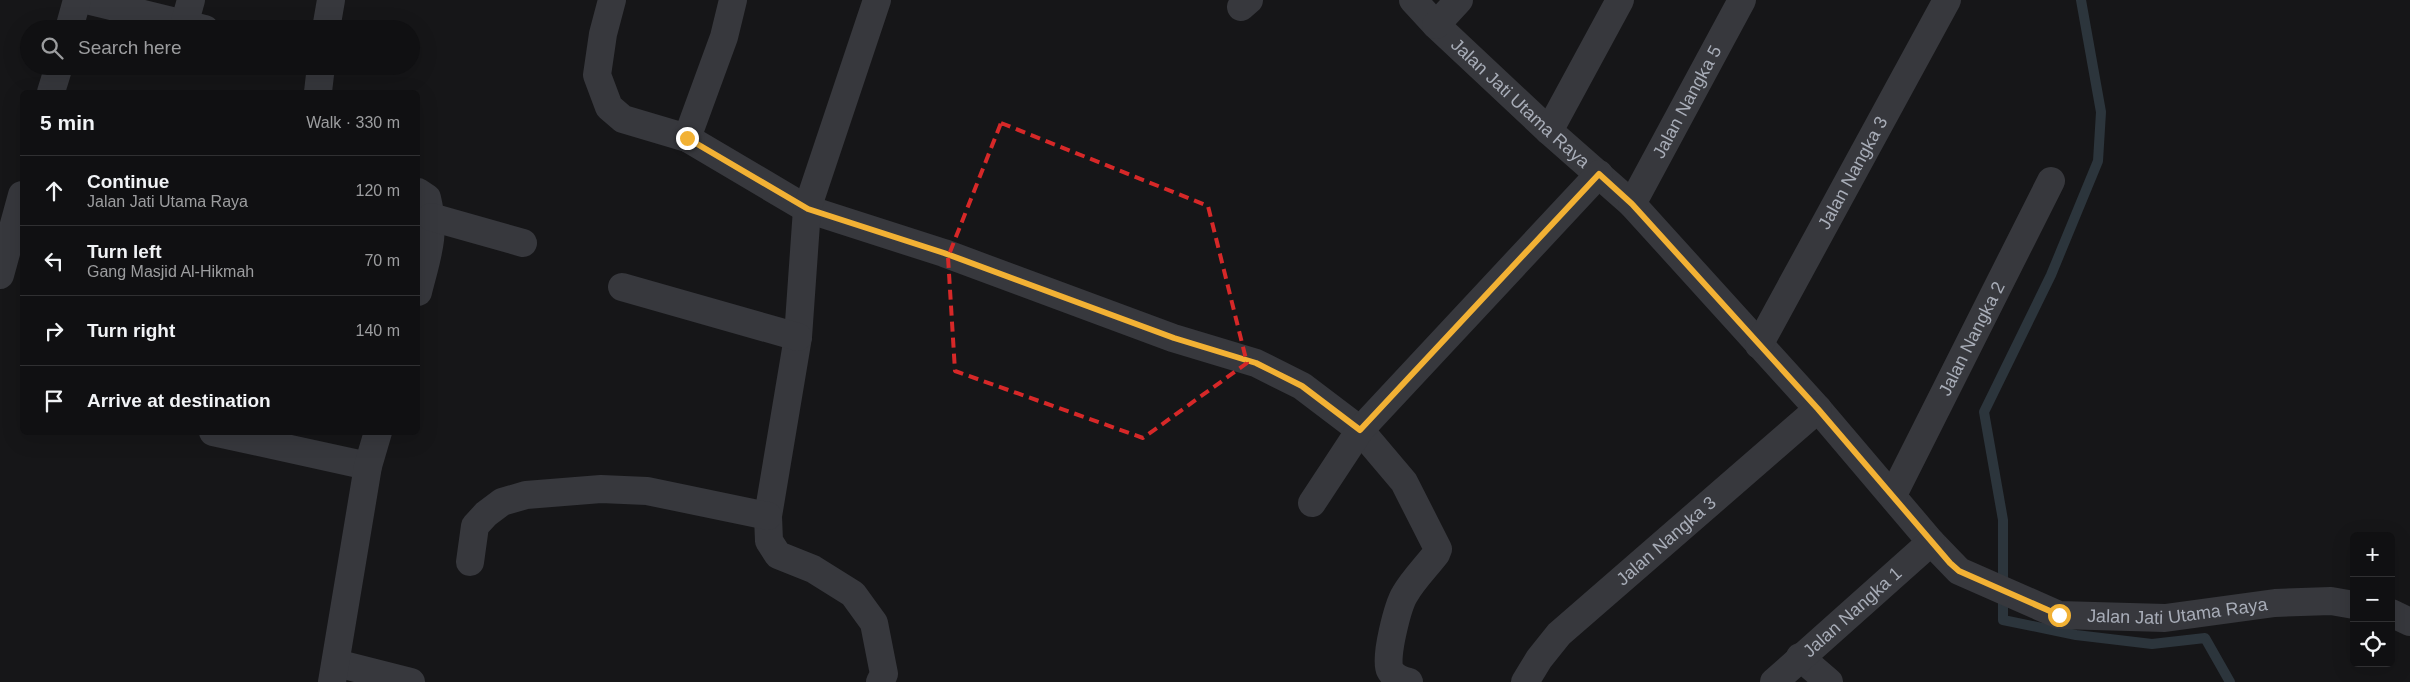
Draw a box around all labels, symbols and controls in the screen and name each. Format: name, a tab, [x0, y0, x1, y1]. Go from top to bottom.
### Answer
search box	[20, 20, 420, 75]
icon: search	[38, 34, 66, 62]
street label: Jalan Jati Utama Raya	[1447, 34, 1594, 173]
text: Search here	[78, 37, 182, 58]
street label: Jalan Nangka 5	[1649, 42, 1726, 162]
text: 5 min	[40, 111, 95, 134]
street label: Jalan Nangka 3	[1814, 113, 1892, 233]
text: Walk · 330 m	[306, 114, 400, 131]
route end	[676, 127, 699, 150]
text: Continue	[87, 171, 169, 192]
icon: ahead	[40, 177, 68, 205]
text: 120 m	[356, 182, 400, 199]
text: Jalan Jati Utama Raya	[87, 193, 248, 210]
text: Turn left	[87, 241, 162, 262]
icon: left	[40, 247, 68, 275]
text: 70 m	[364, 252, 400, 269]
text: Gang Masjid Al-Hikmah	[87, 263, 254, 280]
street label: Jalan Nangka 2	[1935, 278, 2009, 399]
icon: right	[40, 317, 68, 345]
text: Turn right	[87, 320, 175, 341]
text: 140 m	[356, 322, 400, 339]
icon: arrive	[40, 387, 68, 415]
text: Arrive at destination	[87, 390, 271, 411]
street label: Jalan Nangka 3	[1612, 492, 1720, 589]
map controls	[2350, 532, 2395, 667]
button: +	[2350, 532, 2395, 577]
street label: Jalan Nangka 1	[1799, 563, 1906, 661]
button: −	[2350, 577, 2395, 622]
street label: Jalan Jati Utama Raya	[2087, 594, 2270, 628]
route start	[2048, 604, 2071, 627]
button: locate	[2350, 622, 2395, 667]

